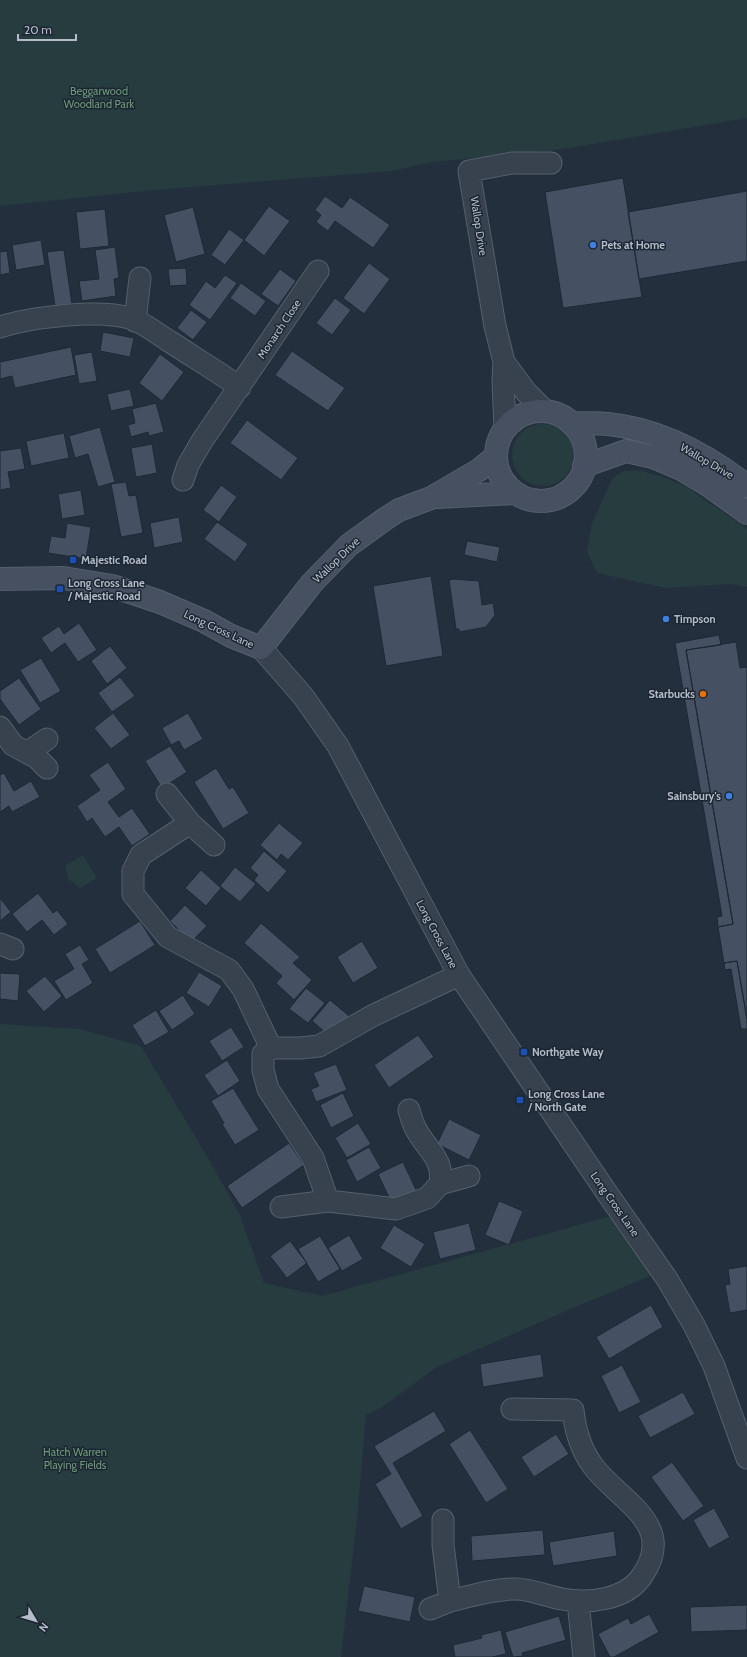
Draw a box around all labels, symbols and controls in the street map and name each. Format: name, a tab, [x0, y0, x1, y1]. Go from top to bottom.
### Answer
scale bar	[18, 16, 76, 42]
text: 20 m	[24, 22, 52, 37]
park label: Beggarwood Woodland Park	[64, 84, 134, 111]
street label: Wallop Drive	[467, 195, 491, 257]
place label: Pets at Home	[601, 238, 665, 252]
marker: Pets at Home	[588, 240, 598, 250]
street label: Monarch Close	[254, 296, 304, 361]
street label: Wallop Drive	[678, 440, 737, 482]
street label: Wallop Drive	[310, 534, 363, 586]
place label: Majestic Road	[81, 553, 147, 567]
marker: Majestic Road	[68, 555, 78, 565]
place label: Long Cross Lane / Majestic Road	[67, 576, 145, 603]
marker: Long Cross Lane / Majestic Road	[55, 584, 65, 594]
street label: Long Cross Lane	[182, 607, 257, 652]
place label: Timpson	[674, 612, 716, 626]
marker: Timpson	[661, 614, 671, 624]
place label: Starbucks	[649, 687, 695, 701]
marker: Starbucks	[698, 689, 708, 699]
place label: Sainsbury's	[667, 789, 721, 803]
marker: Sainsbury's	[724, 791, 734, 801]
street label: Long Cross Lane	[413, 897, 461, 971]
place label: Northgate Way	[532, 1045, 604, 1059]
marker: Northgate Way	[519, 1047, 529, 1057]
place label: Long Cross Lane / North Gate	[527, 1087, 605, 1114]
marker: Long Cross Lane / North Gate	[515, 1095, 525, 1105]
street label: Long Cross Lane	[588, 1169, 643, 1239]
park label: Hatch Warren Playing Fields	[43, 1445, 107, 1472]
north arrow	[16, 1601, 56, 1641]
text: N	[36, 1620, 52, 1635]

